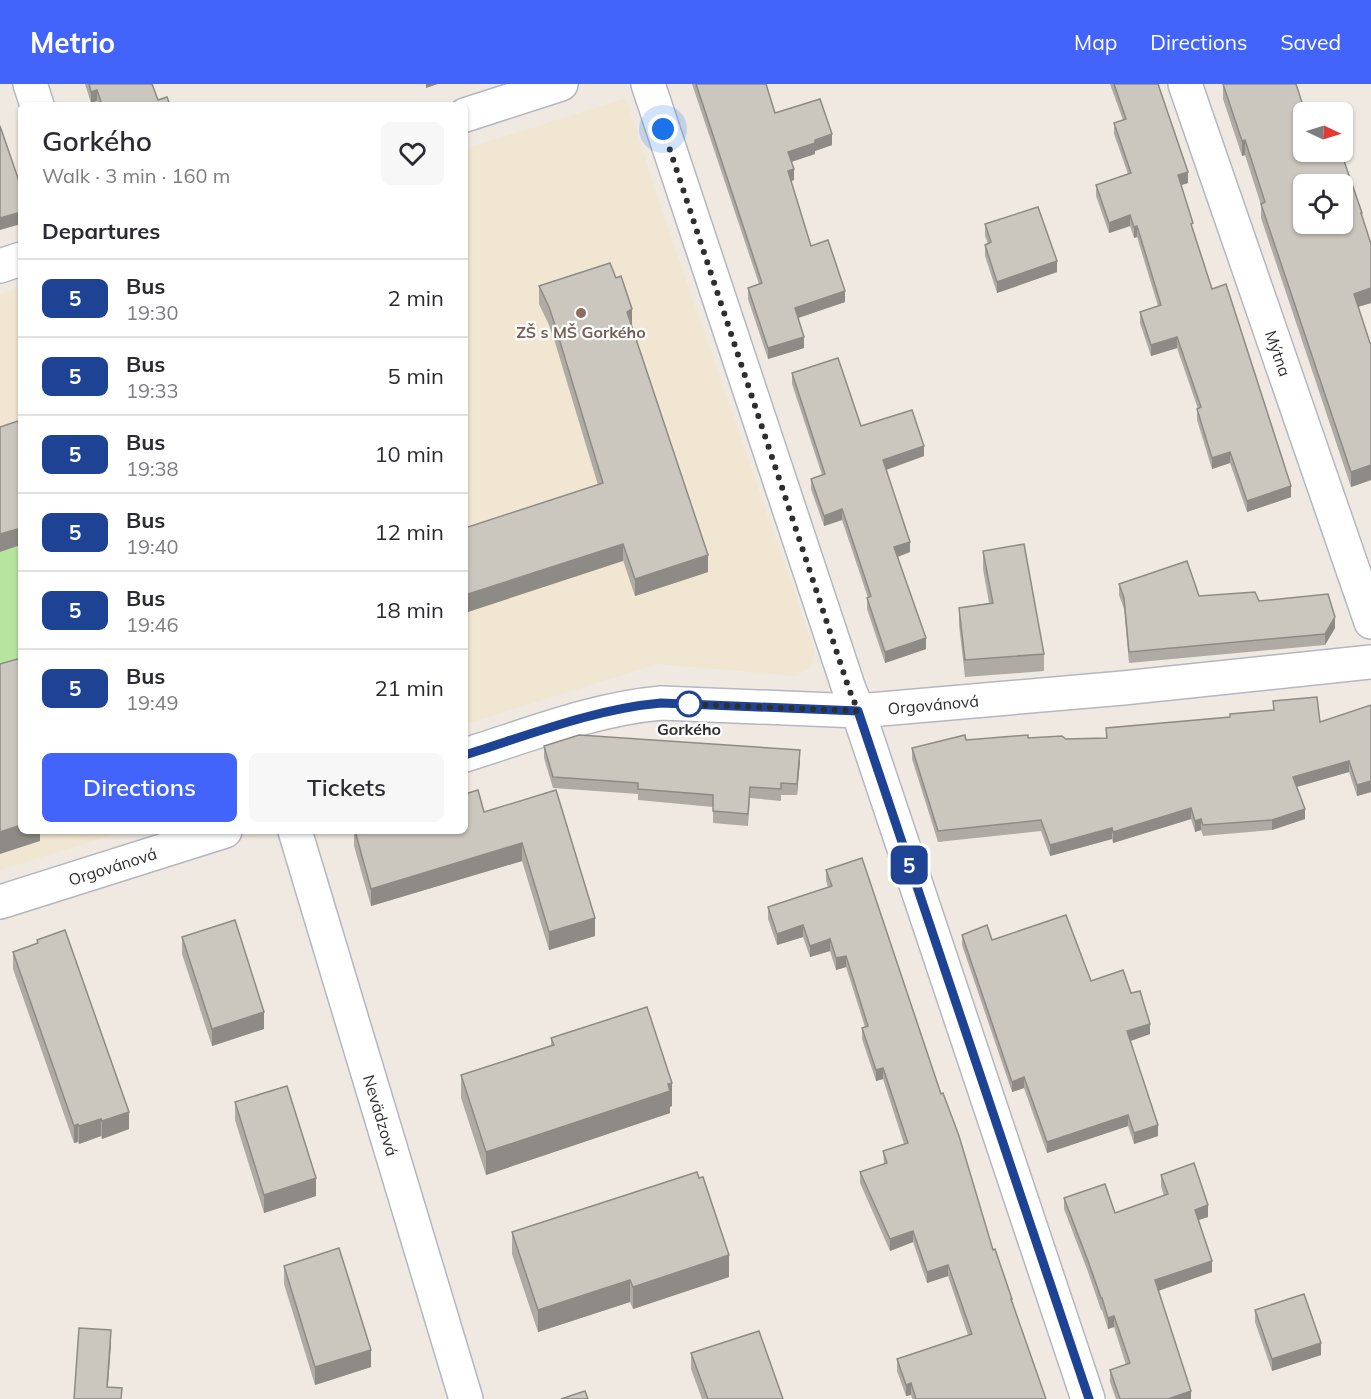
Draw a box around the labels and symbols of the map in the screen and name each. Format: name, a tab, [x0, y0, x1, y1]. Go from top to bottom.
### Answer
north arrow	[1293, 102, 1353, 162]
your location	[648, 114, 678, 144]
marker: ZŠ s MŠ Gorkého	[574, 306, 588, 320]
place label: ZŠ s MŠ Gorkého	[516, 322, 646, 342]
street label: Mýtna	[1261, 328, 1295, 379]
marker: Gorkého	[676, 691, 702, 717]
street label: Orgovánová	[887, 691, 980, 718]
place label: Gorkého	[657, 719, 721, 739]
street label: Orgovánová	[66, 843, 159, 890]
line badge: 5	[890, 846, 928, 884]
street label: Nevädzová	[359, 1072, 402, 1158]

